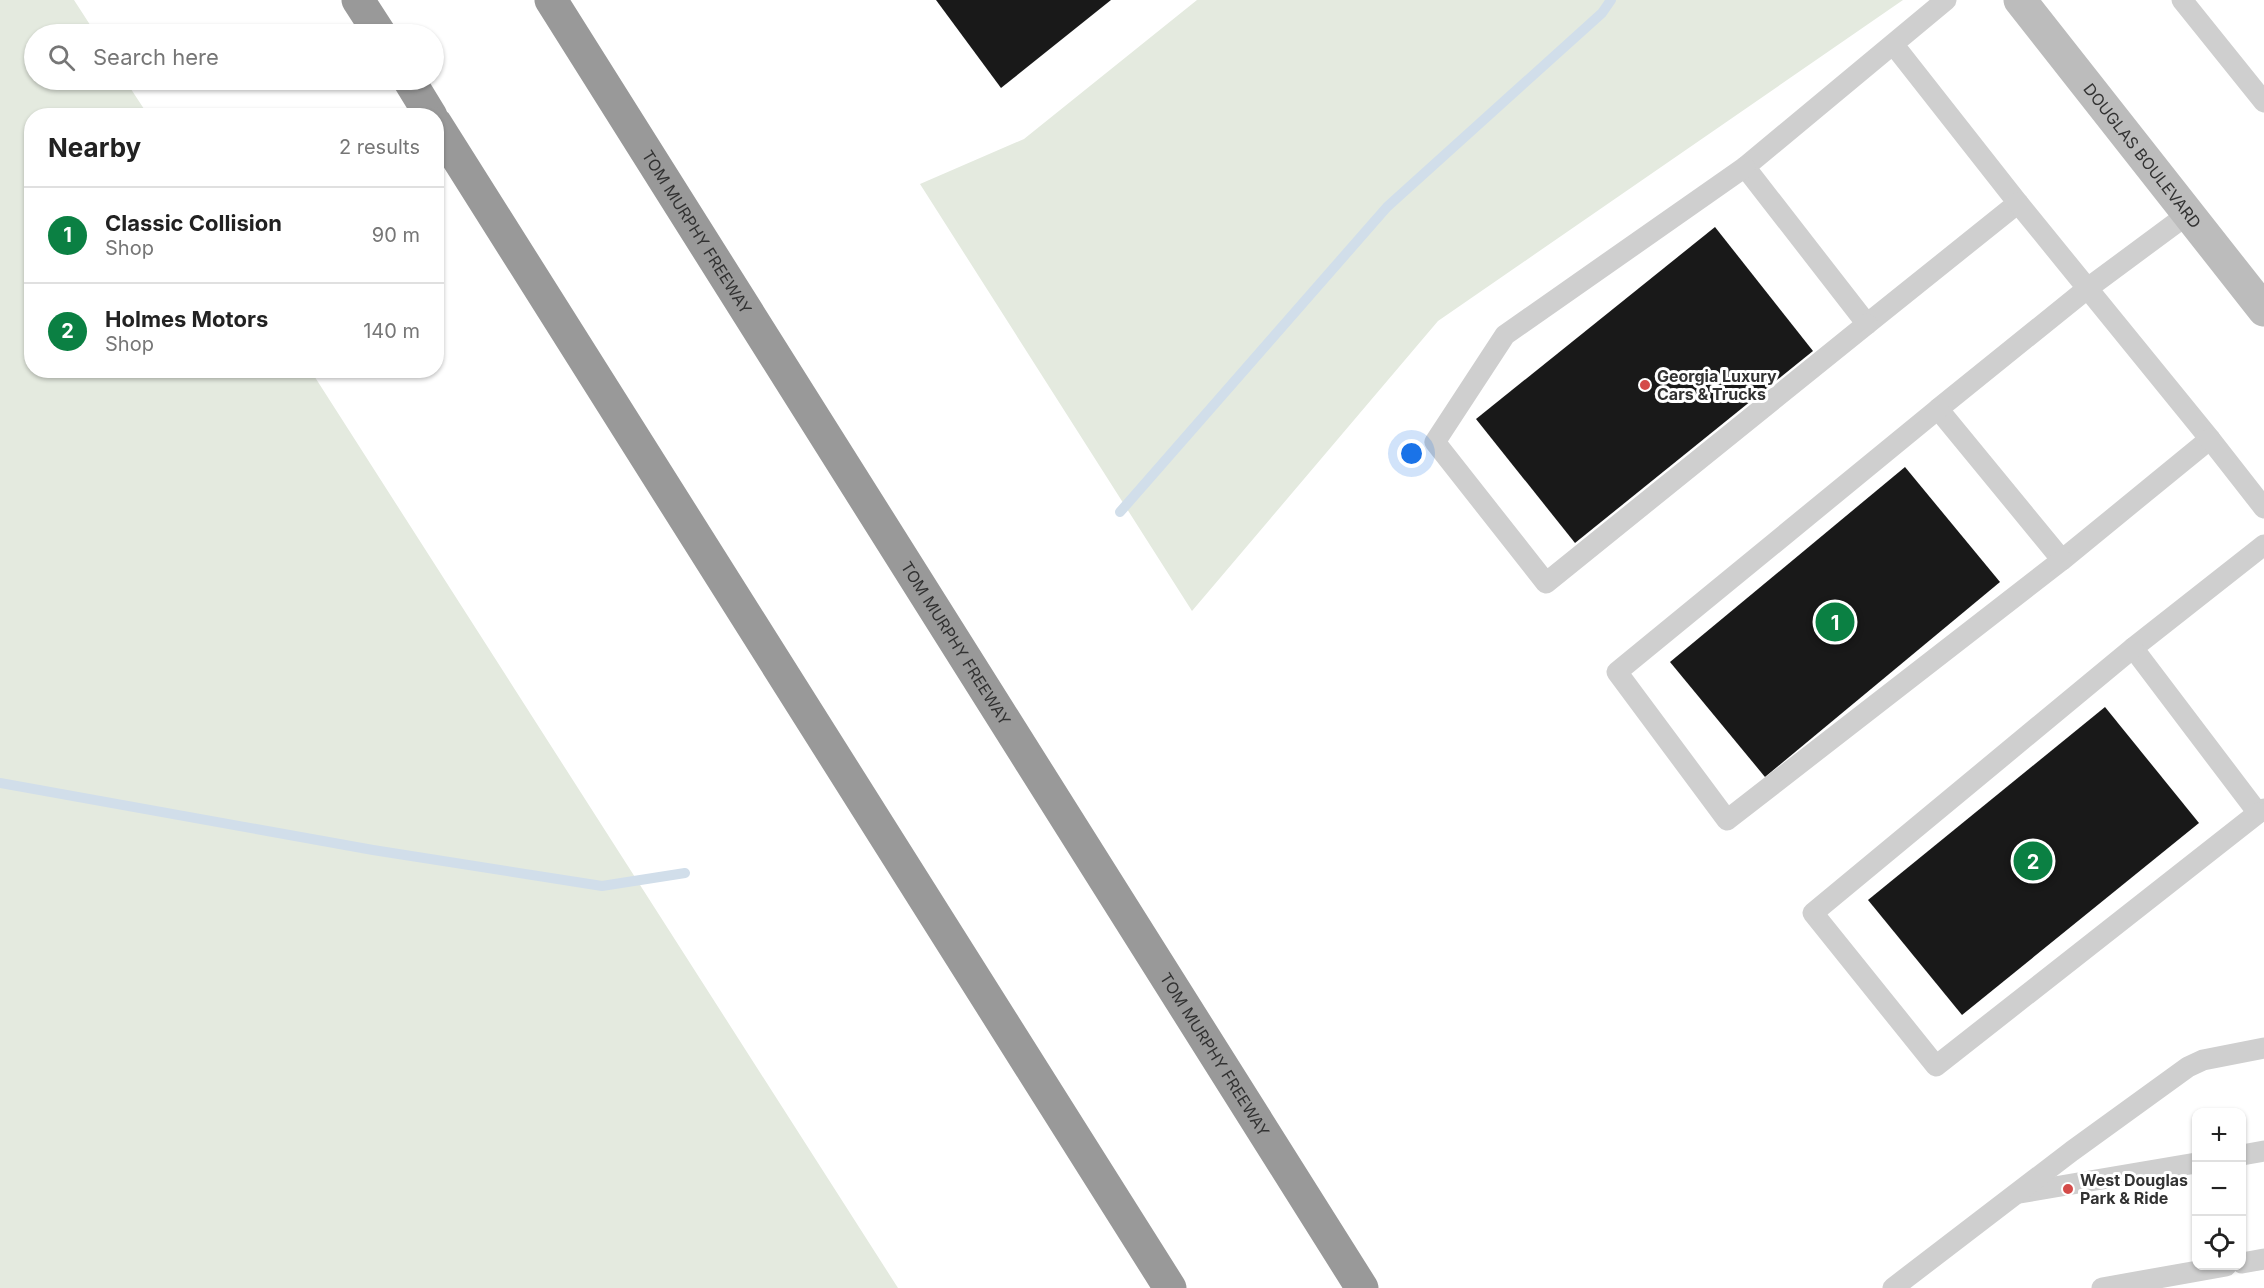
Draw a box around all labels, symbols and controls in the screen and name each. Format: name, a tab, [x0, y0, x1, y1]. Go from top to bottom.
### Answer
search box	[24, 24, 444, 90]
icon: search	[45, 41, 78, 74]
text: Search here	[93, 44, 219, 70]
street label: DOUGLAS BOULEVARD	[2079, 79, 2206, 232]
text: Nearby	[48, 132, 141, 163]
text: 2 results	[339, 135, 420, 159]
street label: TOM MURPHY FREEWAY	[638, 146, 756, 318]
text: Classic Collision	[105, 210, 282, 236]
text: 1	[63, 223, 72, 247]
text: 90 m	[372, 223, 420, 247]
text: Shop	[105, 236, 154, 260]
text: Holmes Motors	[105, 306, 268, 332]
text: 2	[61, 319, 74, 343]
text: 140 m	[363, 319, 420, 343]
text: Shop	[105, 332, 154, 356]
place label: Georgia Luxury Cars & Trucks	[1657, 366, 1777, 404]
marker: Georgia Luxury Cars & Trucks	[1638, 378, 1652, 392]
your location	[1397, 439, 1426, 468]
street label: TOM MURPHY FREEWAY	[897, 558, 1015, 729]
pin: 1	[1816, 600, 1854, 644]
pin: 2	[2014, 838, 2052, 884]
street label: TOM MURPHY FREEWAY	[1156, 969, 1274, 1140]
map controls	[2192, 1108, 2246, 1270]
button: +	[2192, 1108, 2246, 1162]
button: −	[2192, 1162, 2246, 1216]
place label: West Douglas Park & Ride	[2080, 1170, 2188, 1208]
marker: West Douglas Park & Ride	[2061, 1182, 2075, 1196]
button: locate	[2192, 1216, 2246, 1270]

